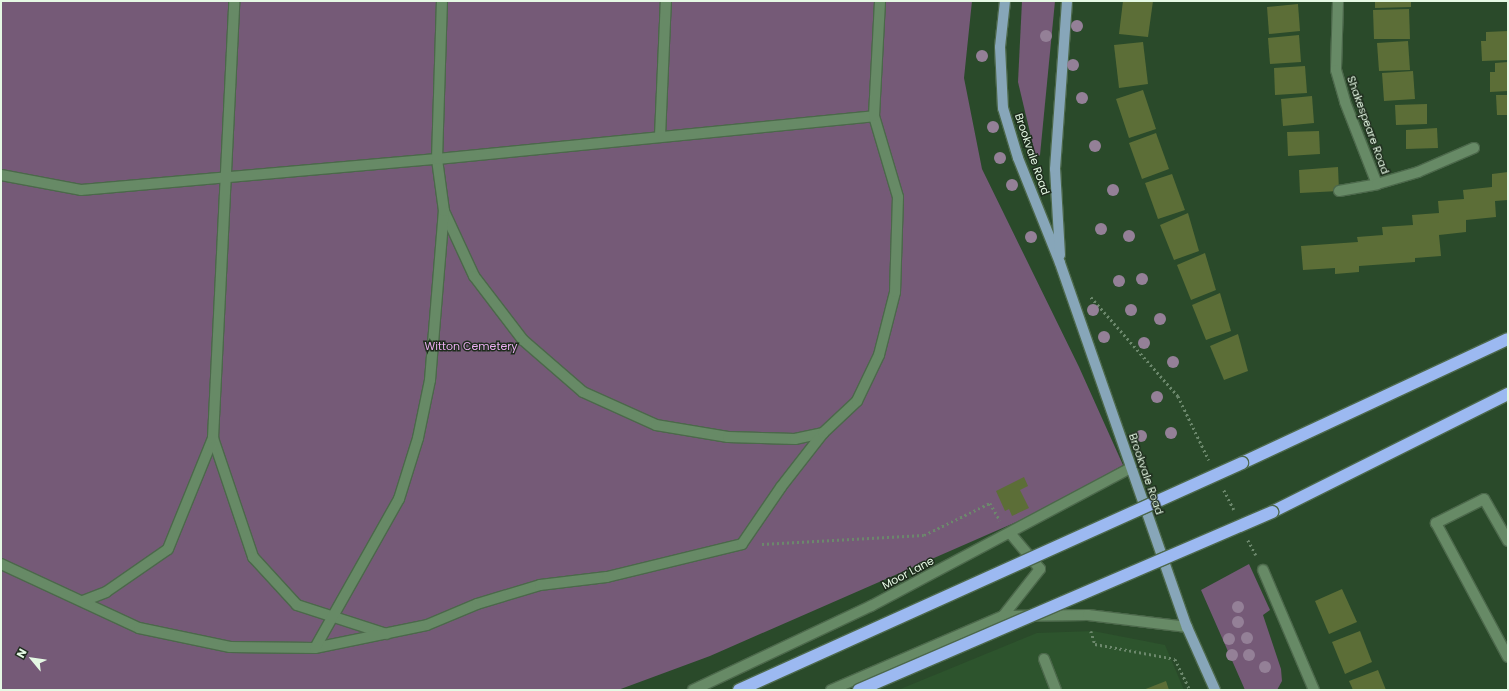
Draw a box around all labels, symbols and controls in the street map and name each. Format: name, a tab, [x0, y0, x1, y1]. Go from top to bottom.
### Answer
street label: Shakespeare Road	[1344, 74, 1392, 176]
street label: Brookvale Road	[1012, 112, 1052, 196]
park label: Witton Cemetery	[424, 339, 518, 353]
street label: Brookvale Road	[1126, 432, 1166, 516]
street label: Moor Lane	[880, 554, 936, 592]
north arrow	[12, 639, 52, 679]
text: N	[13, 646, 31, 661]

